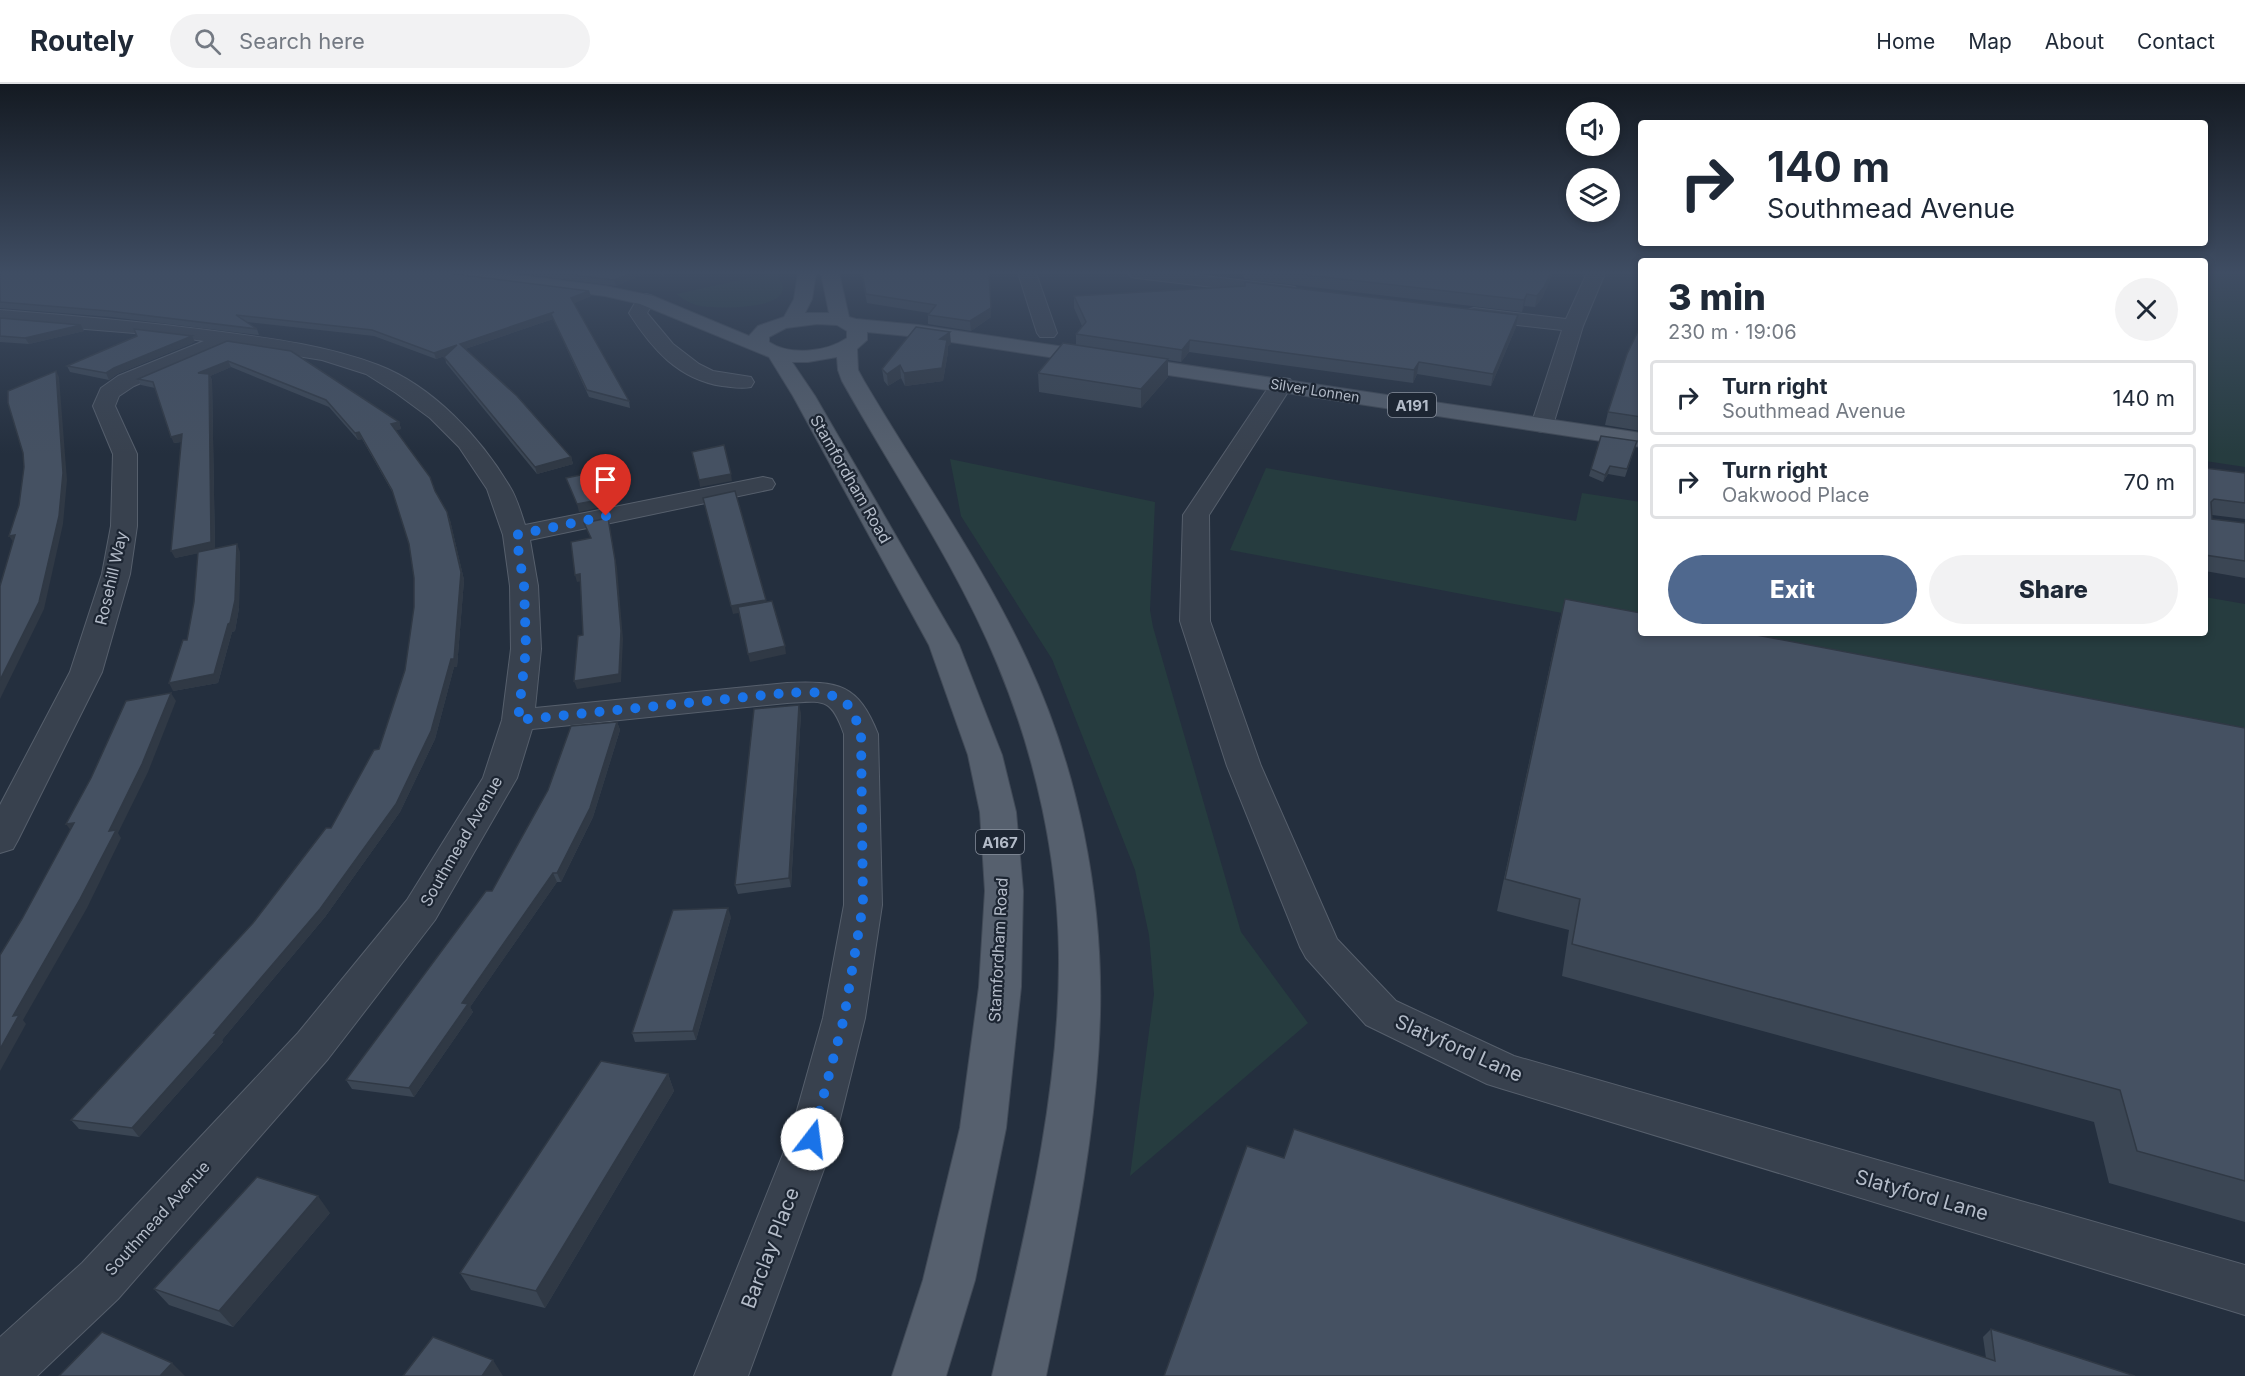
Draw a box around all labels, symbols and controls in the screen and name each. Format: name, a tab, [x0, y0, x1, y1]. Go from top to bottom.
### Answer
search box	[170, 14, 590, 68]
text: Routely	[30, 24, 134, 58]
icon: search	[191, 25, 224, 58]
text: Search here	[239, 28, 365, 54]
text: Home	[1876, 29, 1935, 54]
text: Map	[1968, 29, 2012, 54]
text: About	[2045, 29, 2104, 54]
text: Contact	[2137, 29, 2215, 54]
map controls	[1566, 102, 1620, 222]
button: sound	[1566, 102, 1620, 156]
text: 140 m	[1767, 141, 1890, 192]
icon: right	[1668, 144, 1746, 222]
button: layers	[1566, 168, 1620, 222]
text: Southmead Avenue	[1767, 192, 2015, 225]
text: 3 min	[1668, 275, 1766, 319]
button: close	[2115, 278, 2178, 341]
text: 230 m · 19:06	[1668, 320, 1797, 344]
text: Turn right	[1722, 373, 1828, 399]
street label: Silver Lonnen	[1269, 375, 1361, 405]
icon: right	[1671, 381, 1704, 414]
text: 140 m	[2113, 385, 2175, 411]
road number: A191	[1388, 393, 1436, 417]
text: Southmead Avenue	[1722, 399, 1906, 423]
street label: Stamfordham Road	[806, 411, 896, 547]
pin	[580, 454, 631, 516]
text: Turn right	[1722, 457, 1828, 483]
icon: arrive	[589, 463, 622, 496]
icon: right	[1671, 465, 1704, 498]
text: 70 m	[2124, 469, 2175, 495]
text: Oakwood Place	[1722, 483, 1869, 507]
street label: Rosehill Way	[90, 529, 132, 627]
button: Exit	[1668, 555, 1917, 624]
button: Share	[1929, 555, 2178, 624]
street label: Southmead Avenue	[416, 772, 506, 910]
road number: A167	[976, 830, 1024, 854]
street label: Stamfordham Road	[984, 877, 1012, 1023]
street label: Slatyford Lane	[1391, 1009, 1527, 1087]
position arrow	[780, 1107, 844, 1171]
street label: Southmead Avenue	[100, 1157, 214, 1279]
street label: Slatyford Lane	[1853, 1165, 1991, 1225]
street label: Barclay Place	[736, 1184, 804, 1312]

